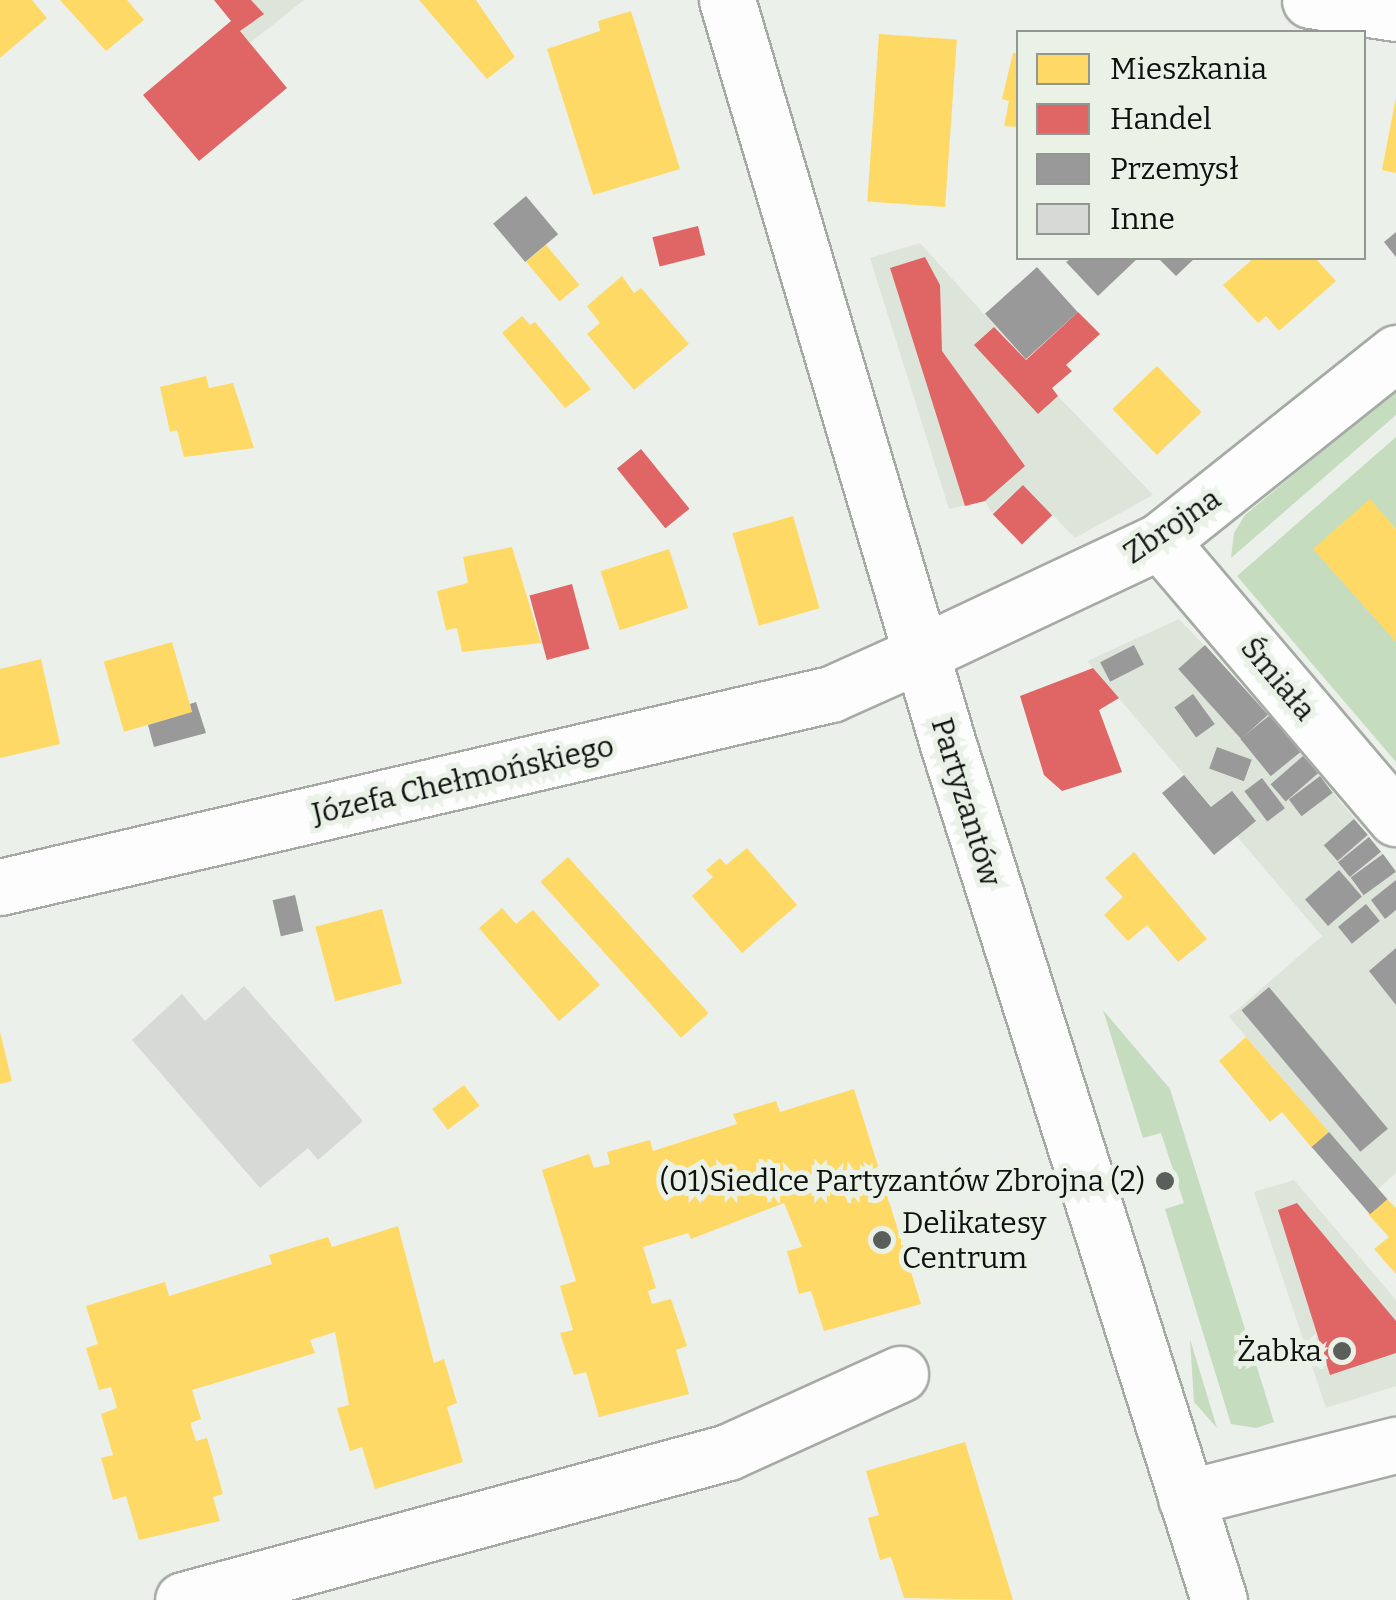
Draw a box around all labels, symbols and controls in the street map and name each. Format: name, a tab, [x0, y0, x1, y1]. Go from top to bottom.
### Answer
legend	[1016, 30, 1366, 260]
text: Mieszkania	[1110, 51, 1267, 87]
text: Handel	[1110, 101, 1212, 137]
text: Przemysł	[1110, 151, 1239, 187]
text: Inne	[1110, 201, 1175, 237]
street label: Zbrojna	[1117, 481, 1227, 571]
street label: Śmiała	[1233, 630, 1323, 728]
street label: Partyzantów	[923, 714, 1009, 890]
street label: Józefa Chełmońskiego	[309, 728, 617, 832]
place label: (01)Siedlce Partyzantów Zbrojna (2)	[659, 1163, 1145, 1199]
marker: (01)Siedlce Partyzantów Zbrojna (2)	[1154, 1170, 1176, 1192]
place label: Delikatesy Centrum	[902, 1205, 1046, 1276]
marker: Delikatesy Centrum	[871, 1229, 893, 1251]
place label: Żabka	[1237, 1333, 1322, 1369]
marker: Żabka	[1331, 1340, 1353, 1362]

